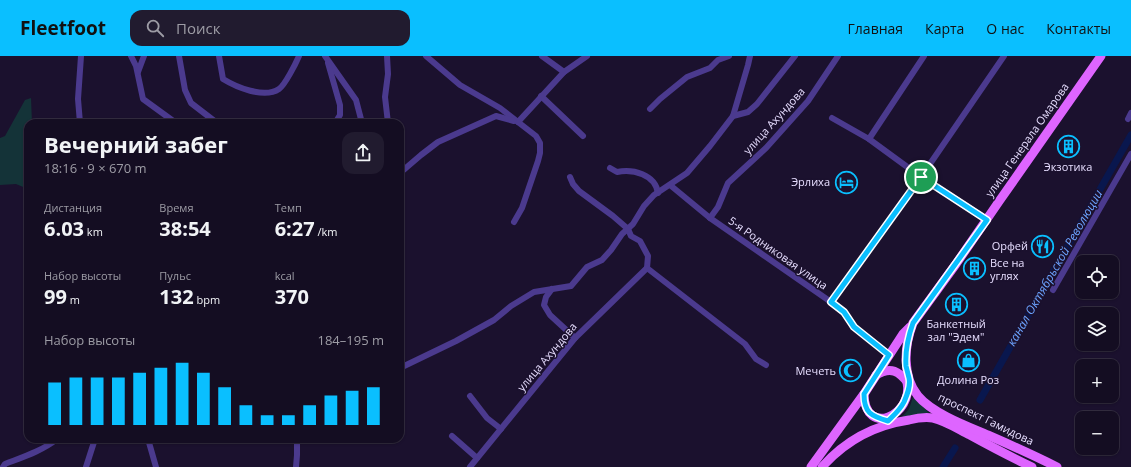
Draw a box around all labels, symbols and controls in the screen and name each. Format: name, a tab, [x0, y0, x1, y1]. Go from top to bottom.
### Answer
search box	[130, 10, 410, 46]
text: Fleetfoot	[20, 15, 106, 41]
icon: search	[144, 17, 166, 39]
text: Поиск	[176, 18, 220, 38]
text: Главная	[848, 19, 903, 38]
text: Карта	[925, 19, 964, 38]
text: О нас	[986, 19, 1024, 38]
text: Контакты	[1046, 19, 1111, 38]
street label: улица Генерала Омарова	[981, 80, 1072, 200]
street label: улица Ахундова	[740, 84, 808, 157]
text: Вечерний забег	[44, 129, 228, 159]
button: share	[342, 132, 384, 174]
building icon: Экзотика	[1055, 134, 1081, 160]
text: 18:16 · 9 × 670 m	[44, 159, 147, 177]
place label: Экзотика	[1044, 159, 1092, 174]
pin	[904, 160, 938, 194]
icon: arrive	[910, 166, 932, 188]
hotel icon: Эрлиха	[833, 169, 859, 195]
place label: Эрлиха	[791, 174, 830, 189]
water label: канал Октябрьской Революции	[1003, 186, 1106, 349]
text: Дистанция	[44, 200, 102, 215]
text: Время	[159, 200, 194, 215]
text: Темп	[275, 200, 302, 215]
street label: 5-я Родниковая улица	[726, 213, 831, 293]
text: 6.03	[44, 215, 84, 242]
text: 38:54	[159, 215, 211, 242]
text: 6:27	[275, 215, 315, 242]
text: km	[84, 224, 103, 239]
text: /km	[315, 224, 338, 239]
restaurant icon: Орфей	[1030, 233, 1056, 259]
place label: Орфей	[992, 238, 1028, 253]
place label: Все на углях	[990, 255, 1024, 283]
map controls	[1075, 255, 1119, 455]
button: locate	[1075, 255, 1119, 299]
building icon: Все на углях	[962, 256, 988, 282]
text: Набор высоты	[44, 268, 121, 283]
text: Пульс	[159, 268, 191, 283]
text: kcal	[275, 268, 295, 283]
text: 99	[44, 283, 67, 310]
text: 132	[159, 283, 194, 310]
text: 370	[275, 283, 309, 310]
building icon: Банкетный зал "Эдем"	[943, 291, 969, 317]
text: m	[67, 292, 80, 307]
text: bpm	[194, 292, 220, 307]
button: layers	[1075, 307, 1119, 351]
place label: Банкетный зал "Эдем"	[926, 316, 986, 344]
street label: улица Ахундова	[513, 319, 580, 394]
text: Набор высоты	[44, 331, 135, 349]
text: 184–195 m	[317, 331, 384, 349]
shop icon: Долина Роз	[955, 347, 981, 373]
mosque icon: Мечеть	[838, 358, 864, 384]
button: +	[1075, 359, 1119, 403]
place label: Мечеть	[795, 363, 836, 378]
place label: Долина Роз	[937, 372, 999, 387]
street label: проспект Гамидова	[936, 389, 1036, 448]
button: −	[1075, 411, 1119, 455]

